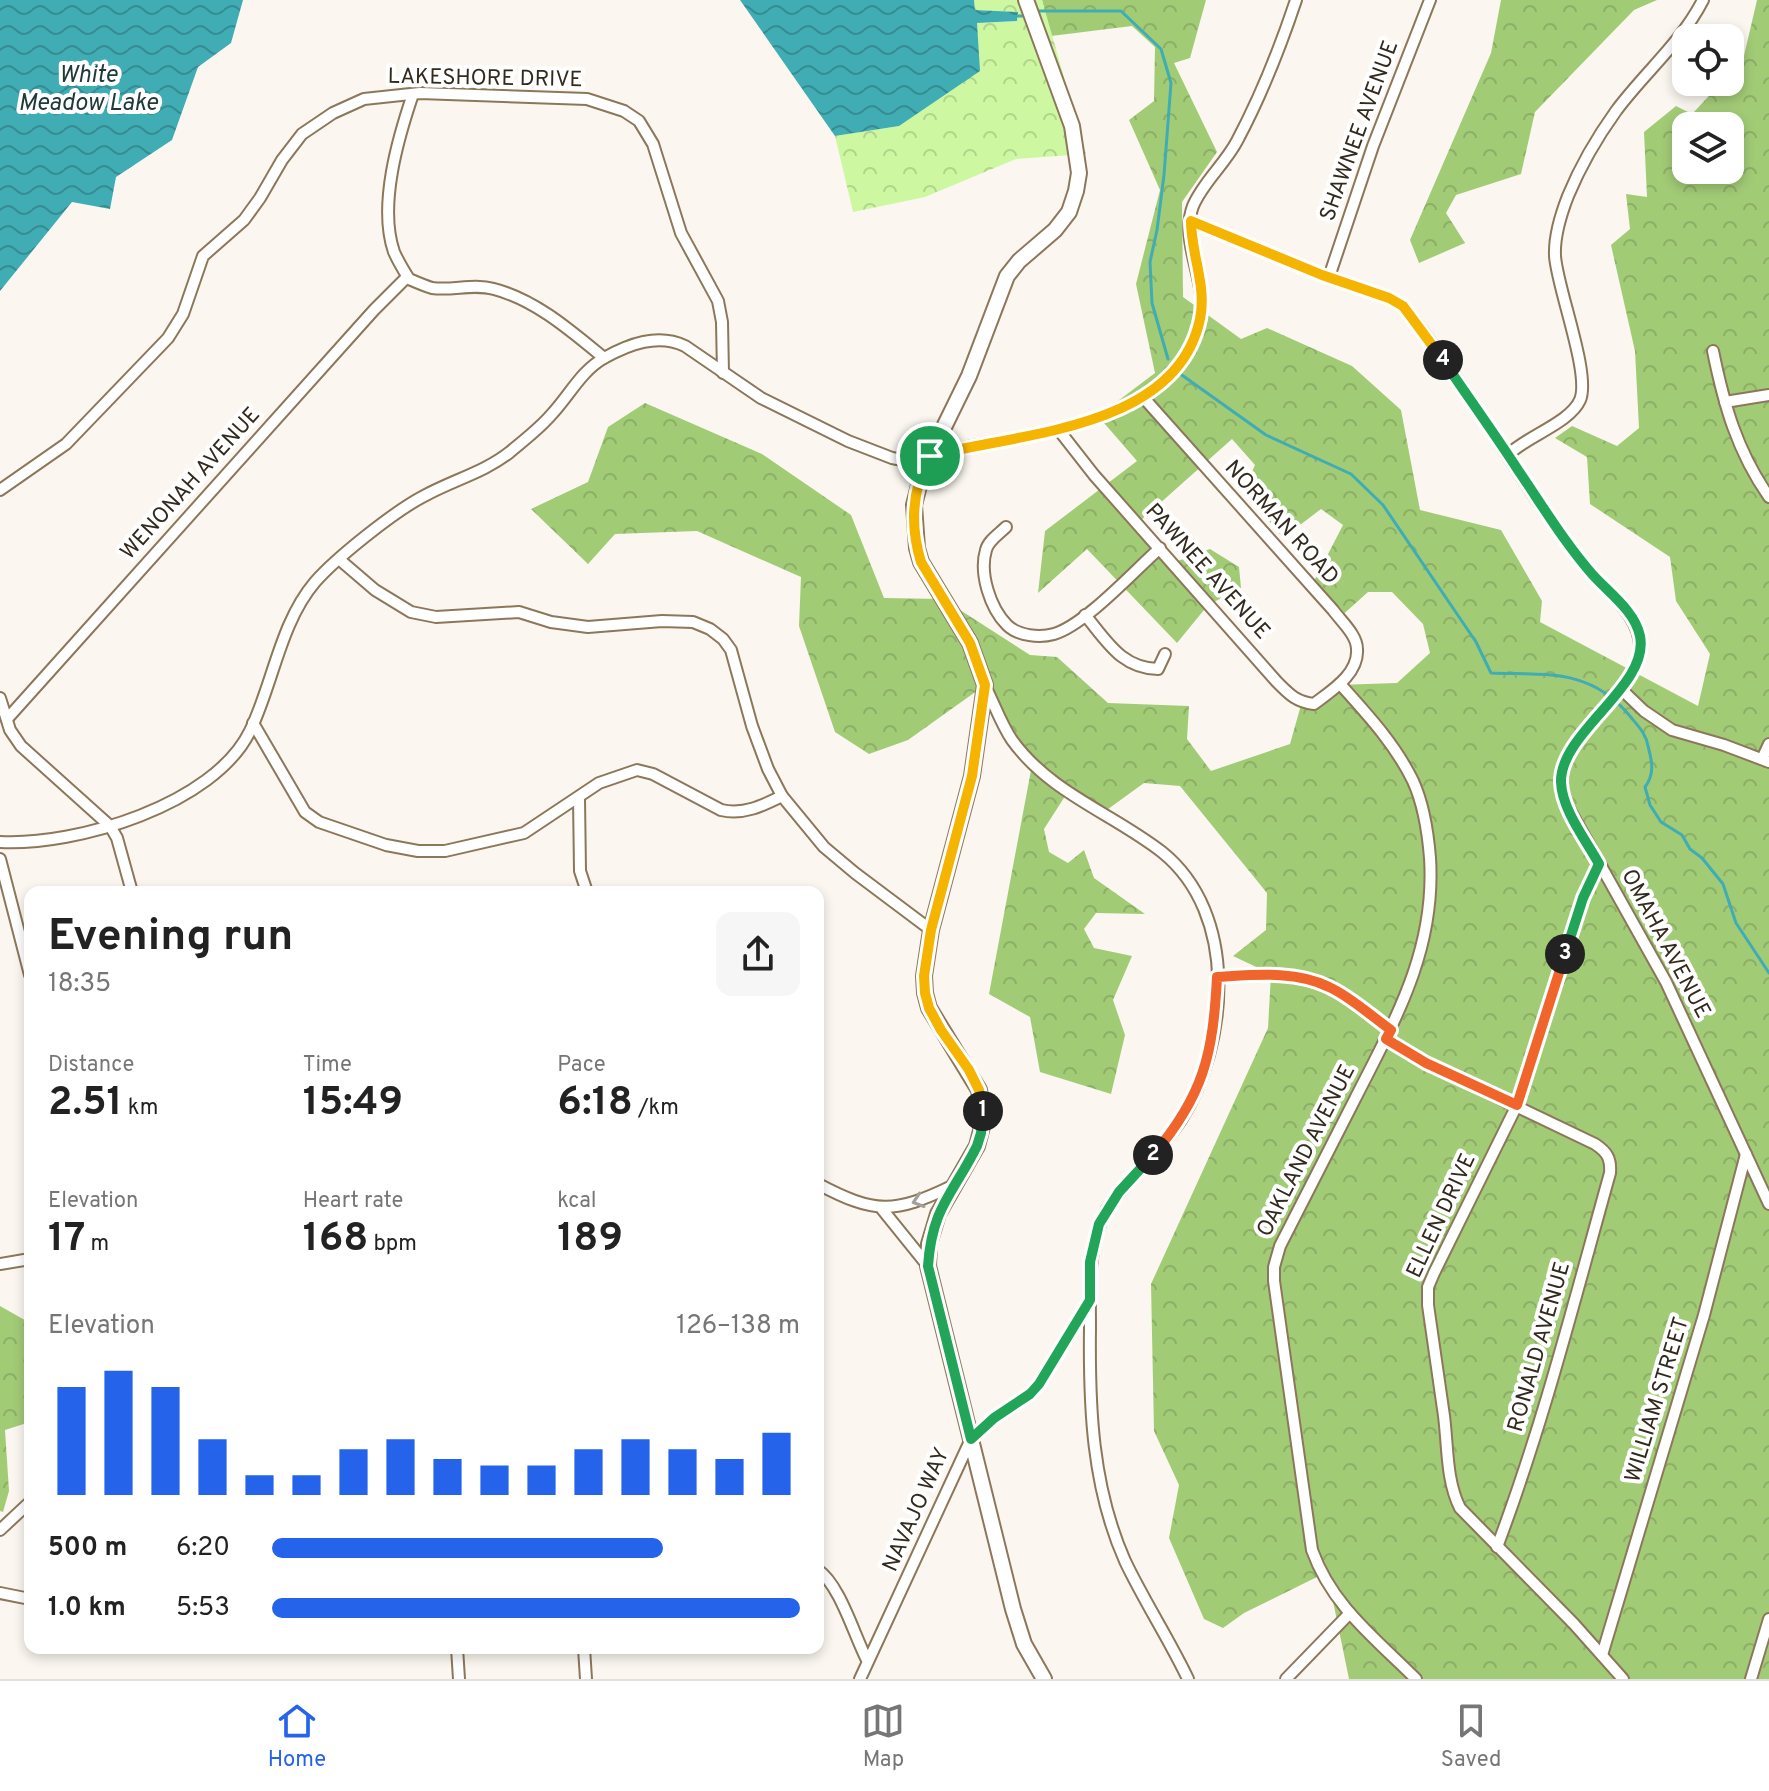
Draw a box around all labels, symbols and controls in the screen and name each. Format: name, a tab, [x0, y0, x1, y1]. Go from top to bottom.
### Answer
map controls	[1672, 24, 1744, 184]
button: locate	[1672, 24, 1744, 96]
street label: SHAWNEE AVENUE	[1315, 37, 1405, 225]
water label: White Meadow Lake	[18, 61, 158, 119]
street label: LAKESHORE DRIVE	[387, 64, 583, 94]
button: layers	[1672, 112, 1744, 184]
pin: 4	[1423, 340, 1463, 380]
text: 4	[1436, 346, 1450, 373]
street label: WENONAH AVENUE	[115, 402, 267, 566]
pin	[896, 422, 964, 490]
icon: arrive	[908, 434, 952, 478]
street label: NORMAN ROAD	[1218, 455, 1344, 591]
street label: PAWNEE AVENUE	[1139, 498, 1275, 646]
street label: OMAHA AVENUE	[1614, 865, 1716, 1023]
text: Evening run	[48, 910, 293, 966]
button: share	[716, 912, 800, 996]
pin: 3	[1545, 934, 1585, 974]
text: 3	[1558, 940, 1572, 967]
text: 18:35	[48, 968, 111, 1001]
text: Distance	[48, 1052, 134, 1079]
text: Time	[303, 1052, 352, 1079]
text: Pace	[557, 1052, 606, 1079]
street label: OAKLAND AVENUE	[1252, 1060, 1362, 1242]
text: 2.51	[48, 1079, 123, 1129]
text: 15:49	[303, 1079, 403, 1129]
text: 6:18	[557, 1079, 633, 1129]
pin: 1	[963, 1091, 1003, 1131]
text: km	[123, 1095, 158, 1122]
text: /km	[633, 1095, 679, 1122]
text: 1	[979, 1097, 987, 1124]
pin: 2	[1133, 1135, 1173, 1175]
text: 2	[1146, 1141, 1160, 1168]
street label: ELLEN DRIVE	[1401, 1149, 1483, 1283]
text: Elevation	[48, 1188, 138, 1215]
text: Heart rate	[303, 1188, 403, 1215]
text: kcal	[557, 1188, 596, 1215]
one-way arrow	[911, 1191, 925, 1207]
text: 17	[48, 1215, 85, 1265]
text: 168	[303, 1215, 368, 1265]
text: 189	[557, 1215, 623, 1265]
text: m	[85, 1231, 109, 1258]
text: bpm	[368, 1231, 417, 1258]
street label: RONALD AVENUE	[1503, 1259, 1577, 1435]
text: Elevation	[48, 1310, 155, 1343]
text: 126–138 m	[676, 1310, 800, 1343]
street label: WILLIAM STREET	[1620, 1314, 1696, 1486]
street label: NAVAJO WAY	[878, 1444, 956, 1576]
text: 500 m	[48, 1532, 127, 1565]
text: 6:20	[176, 1532, 230, 1565]
text: 1.0 km	[48, 1592, 126, 1625]
text: 5:53	[176, 1592, 230, 1625]
tab: Home	[268, 1699, 326, 1774]
tab: Map	[861, 1699, 905, 1774]
tab: Saved	[1441, 1699, 1501, 1774]

